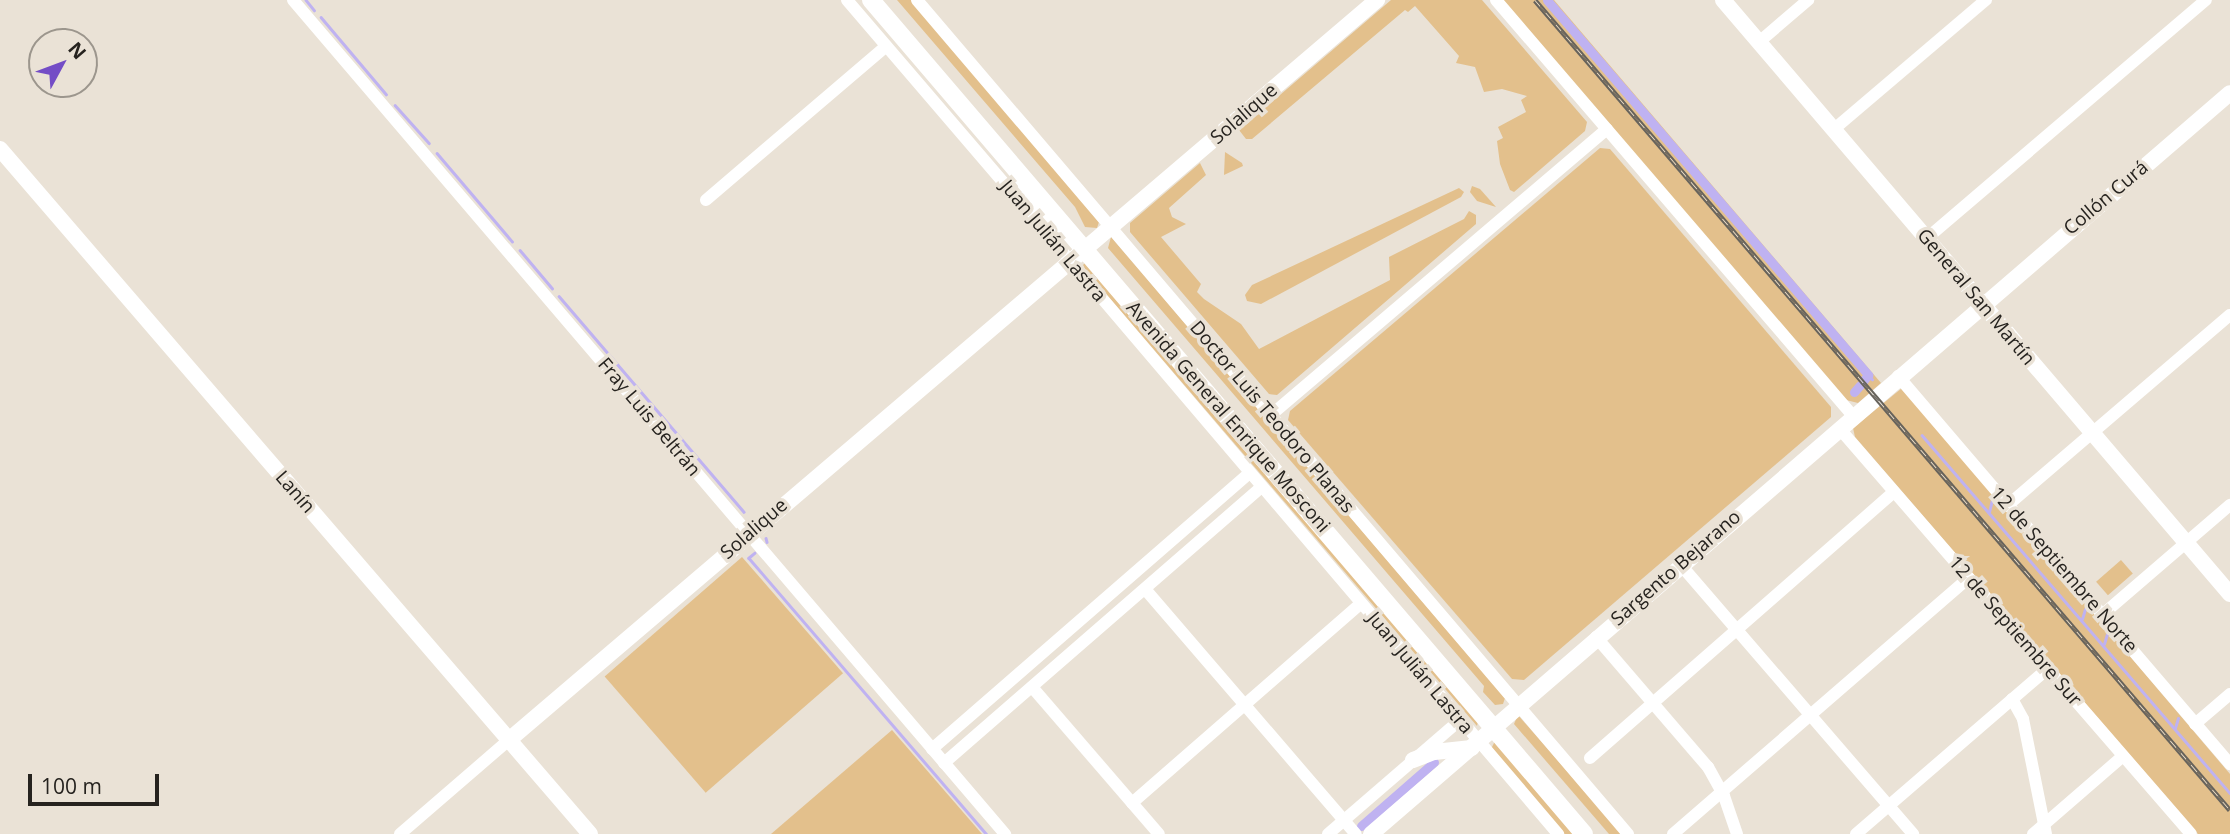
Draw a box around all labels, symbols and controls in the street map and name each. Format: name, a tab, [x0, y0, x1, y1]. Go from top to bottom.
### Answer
north arrow	[28, 28, 98, 98]
text: N	[62, 36, 92, 65]
street label: Solalique	[1206, 79, 1282, 149]
street label: Collón Curá	[2059, 156, 2153, 240]
street label: Juan Julián Lastra	[995, 175, 1111, 307]
street label: General San Martín	[1912, 224, 2040, 370]
street label: Avenida General Enrique Mosconi	[1121, 297, 1335, 537]
street label: Doctor Luis Teodoro Planas	[1185, 316, 1359, 518]
street label: Fray Luis Beltrán	[593, 353, 705, 481]
street label: Lanín	[270, 466, 320, 518]
street label: 12 de Septiembre Norte	[1986, 482, 2142, 658]
street label: Solalique	[716, 494, 792, 564]
street label: Sargento Bejarano	[1607, 506, 1745, 630]
street label: 12 de Septiembre Sur	[1944, 551, 2086, 711]
street label: Juan Julián Lastra	[1362, 607, 1478, 739]
scale bar	[32, 760, 163, 804]
text: 100 m	[41, 772, 102, 800]

